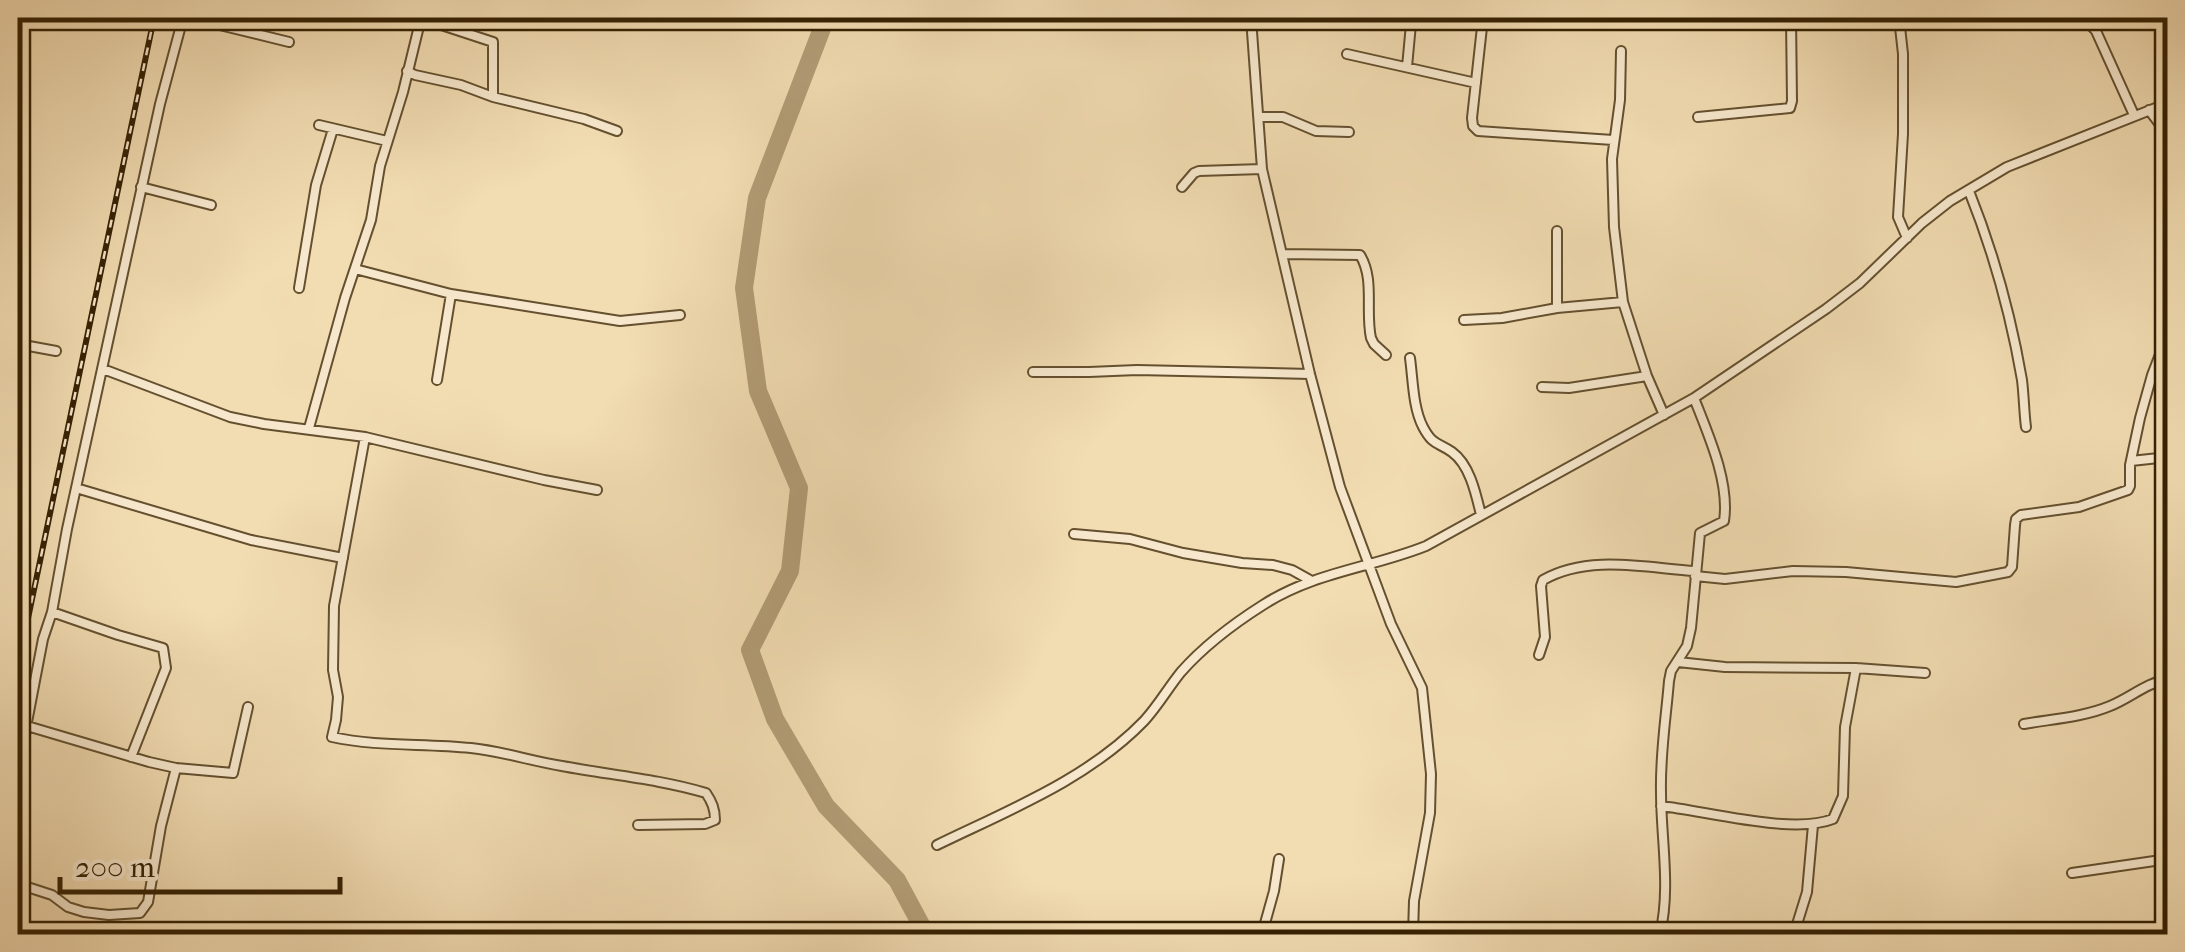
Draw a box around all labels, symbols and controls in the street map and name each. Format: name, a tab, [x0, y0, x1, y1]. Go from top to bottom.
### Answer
scale bar	[60, 832, 340, 894]
text: 200 m	[75, 850, 155, 885]

